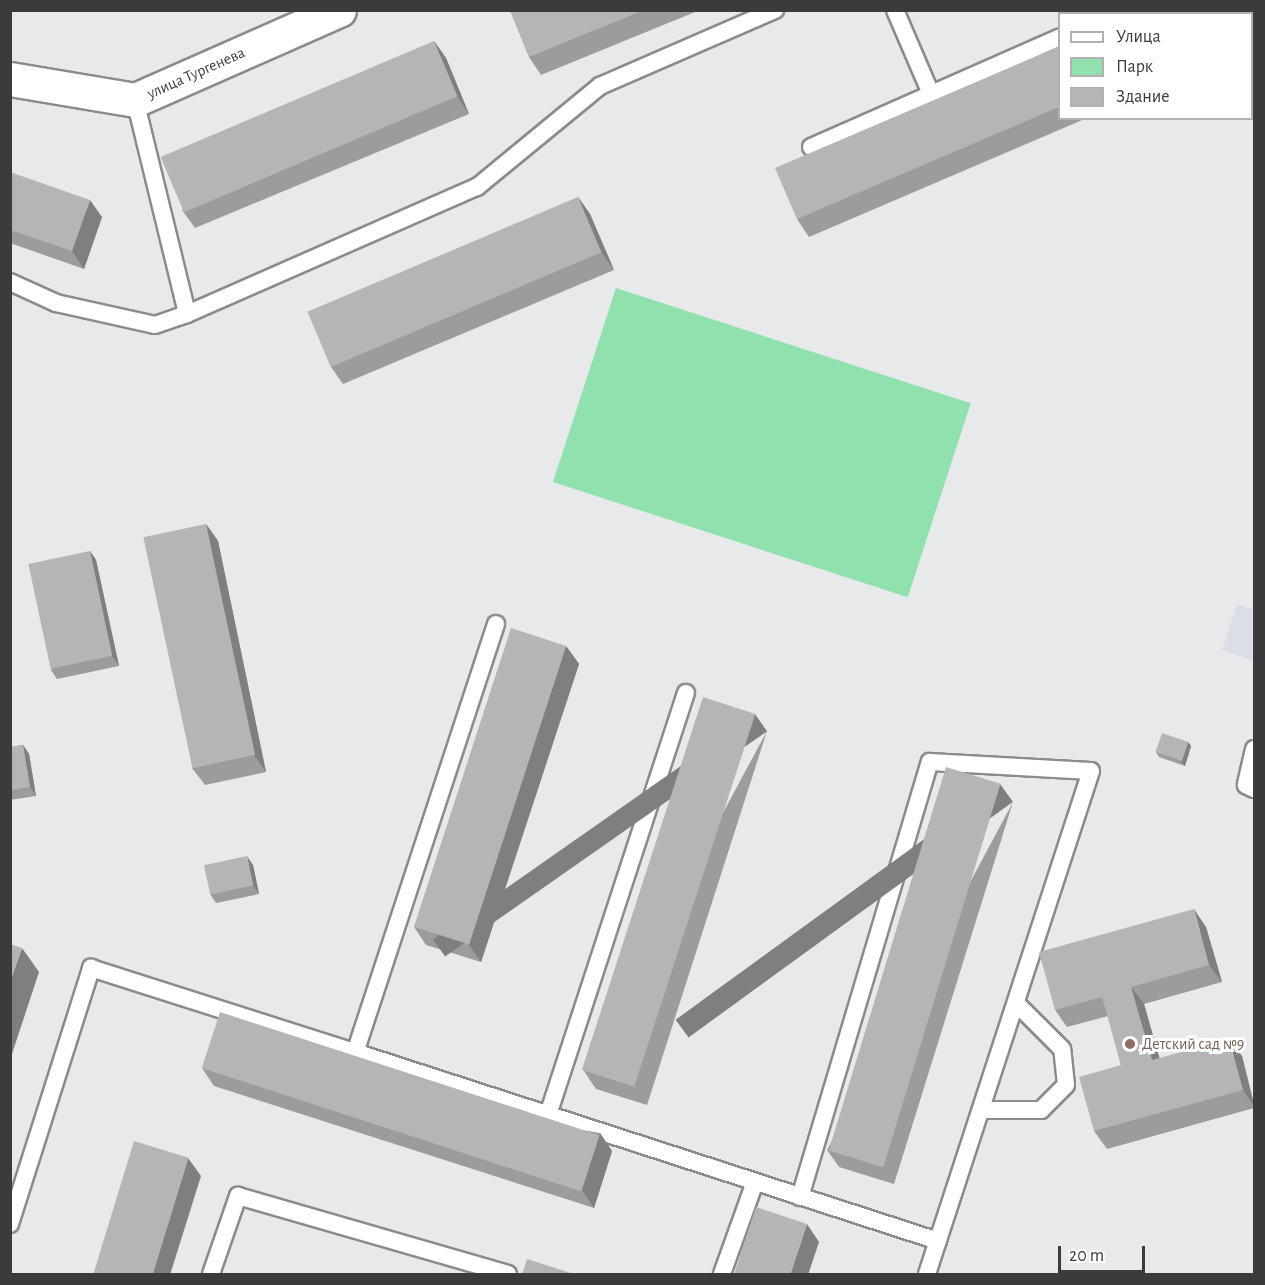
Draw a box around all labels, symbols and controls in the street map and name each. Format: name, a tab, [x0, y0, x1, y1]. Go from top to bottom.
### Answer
legend	[1058, 12, 1253, 120]
text: Улица	[1116, 28, 1161, 46]
street label: улица Тургенева	[144, 43, 248, 103]
text: Парк	[1116, 58, 1153, 76]
text: Здание	[1116, 88, 1170, 106]
place label: Детский сад №9	[1142, 1034, 1244, 1054]
marker: Детский сад №9	[1123, 1037, 1137, 1051]
scale bar	[1061, 1234, 1148, 1272]
text: 20 m	[1069, 1247, 1104, 1265]

